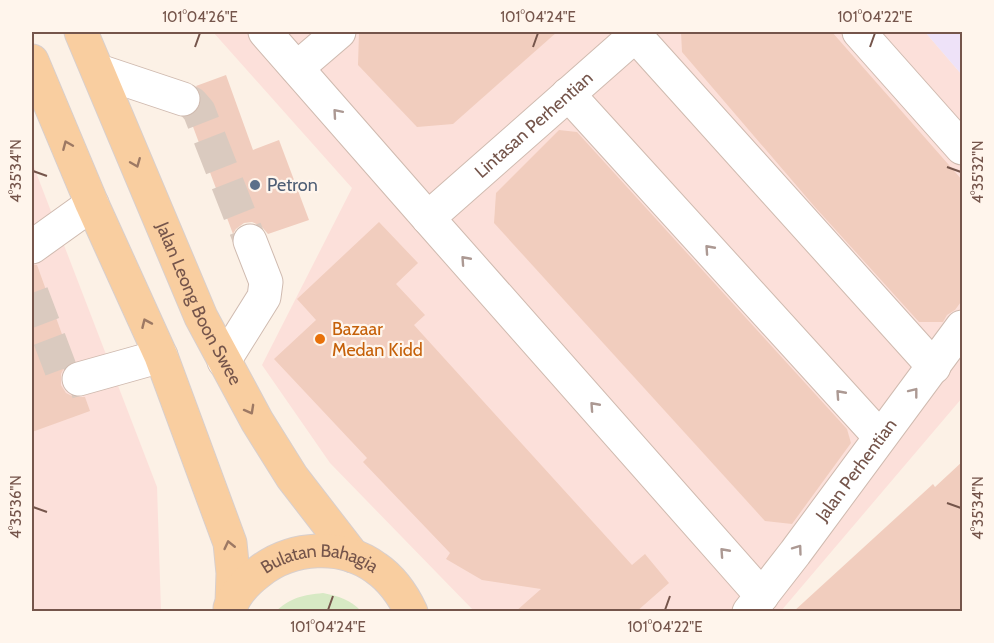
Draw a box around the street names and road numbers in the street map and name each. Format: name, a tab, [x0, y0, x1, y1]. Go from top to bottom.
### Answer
street label: Lintasan Perhentian	[470, 67, 597, 183]
street label: Jalan Leong Boon Swee	[151, 218, 246, 389]
street label: Jalan Perhentian	[810, 414, 902, 527]
street label: Bulatan Bahagia	[259, 563, 381, 585]

